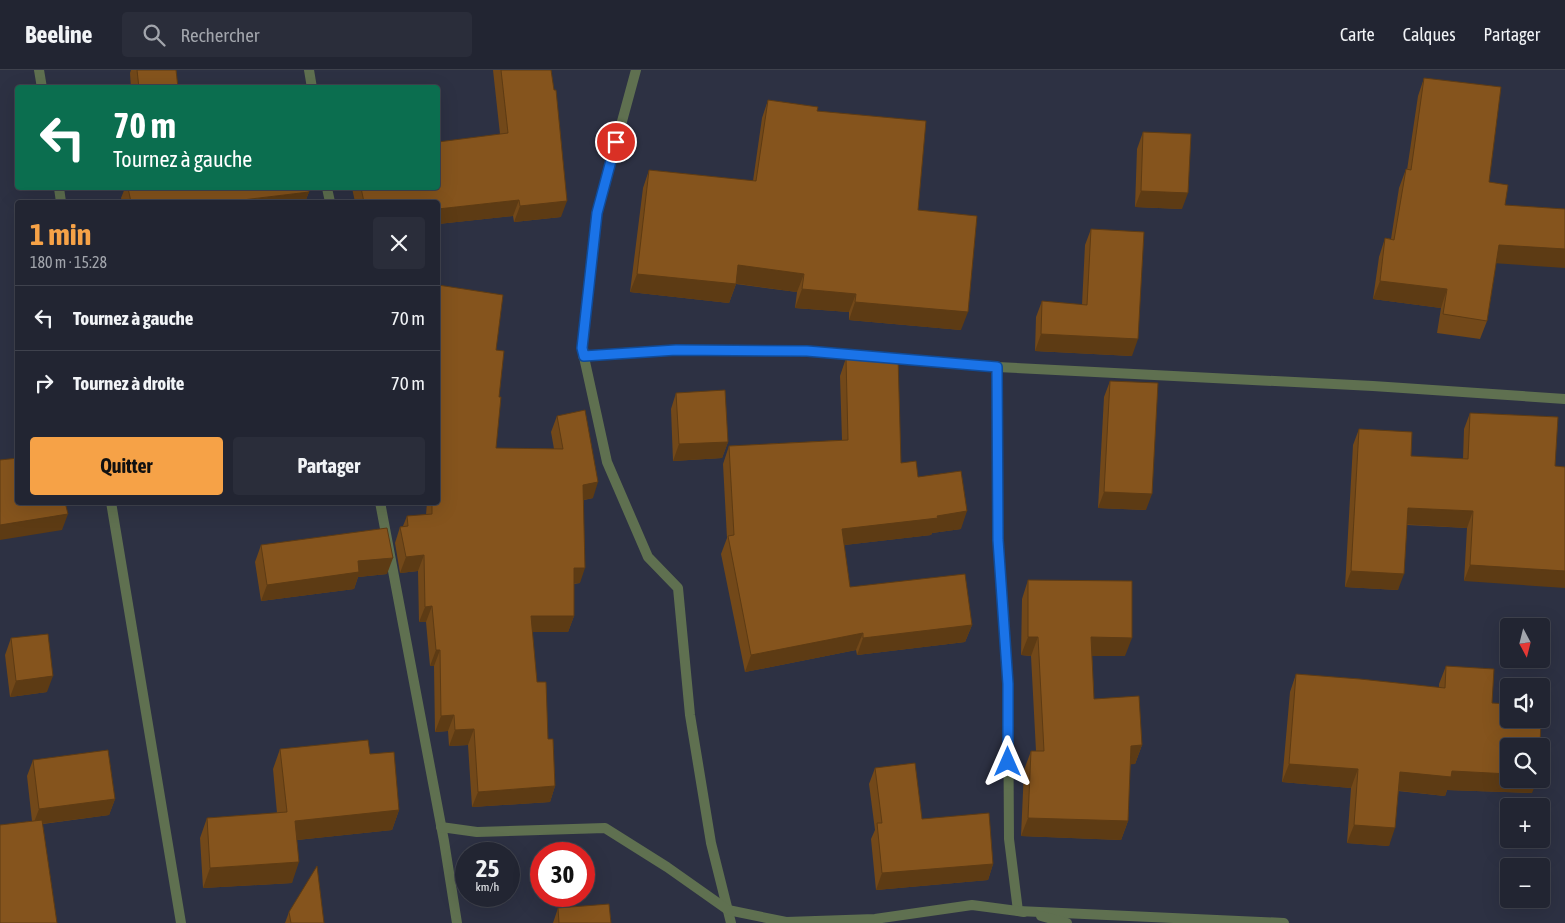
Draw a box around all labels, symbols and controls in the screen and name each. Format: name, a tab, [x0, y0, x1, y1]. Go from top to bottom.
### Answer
search box	[122, 12, 472, 57]
text: Beeline	[25, 21, 92, 48]
icon: search	[140, 21, 168, 49]
text: Rechercher	[180, 24, 259, 46]
text: Carte	[1340, 24, 1375, 45]
text: Calques	[1403, 24, 1456, 45]
text: Partager	[1484, 24, 1540, 45]
icon: left	[30, 105, 95, 170]
text: 70 m	[113, 105, 176, 145]
pin	[595, 121, 637, 163]
icon: arrive	[602, 128, 630, 156]
text: Tournez à gauche	[113, 146, 252, 172]
text: 1 min	[30, 217, 91, 251]
button: close	[373, 217, 425, 269]
text: 180 m · 15:28	[30, 253, 107, 271]
icon: left	[30, 304, 58, 332]
text: Tournez à gauche	[73, 307, 193, 329]
text: 70 m	[391, 307, 425, 329]
icon: right	[30, 369, 58, 397]
text: Tournez à droite	[73, 372, 184, 394]
text: 70 m	[391, 372, 425, 394]
button: Quitter	[30, 437, 223, 495]
button: Partager	[233, 437, 425, 495]
north arrow	[1500, 618, 1550, 668]
map controls	[1500, 618, 1550, 908]
button: sound	[1500, 678, 1550, 728]
position arrow	[981, 735, 1033, 787]
button: search	[1500, 738, 1550, 788]
button: +	[1500, 798, 1550, 848]
speed limit sign: 30	[530, 842, 595, 907]
text: 25	[476, 854, 499, 882]
button: −	[1500, 858, 1550, 908]
text: km/h	[476, 880, 499, 894]

